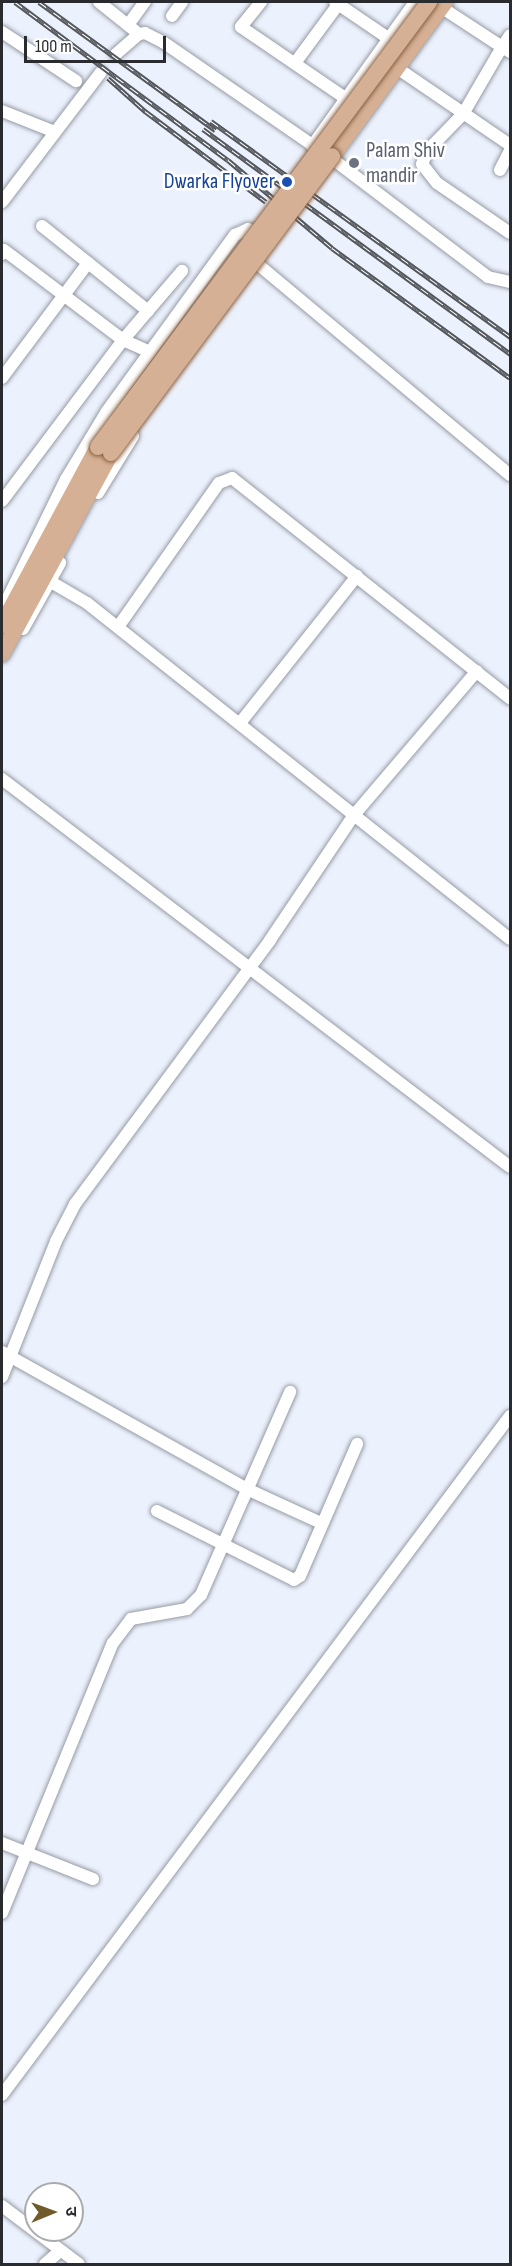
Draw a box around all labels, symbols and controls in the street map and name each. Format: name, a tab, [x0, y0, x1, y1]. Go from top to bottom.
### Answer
scale bar	[27, 24, 170, 62]
text: 100 m	[35, 36, 72, 57]
place label: Palam Shiv mandir	[366, 137, 445, 188]
marker: Palam Shiv mandir	[347, 156, 361, 170]
place label: Dwarka Flyover	[164, 169, 275, 195]
marker: Dwarka Flyover	[280, 175, 294, 189]
north arrow	[24, 2182, 84, 2242]
text: उ	[61, 2207, 80, 2217]

